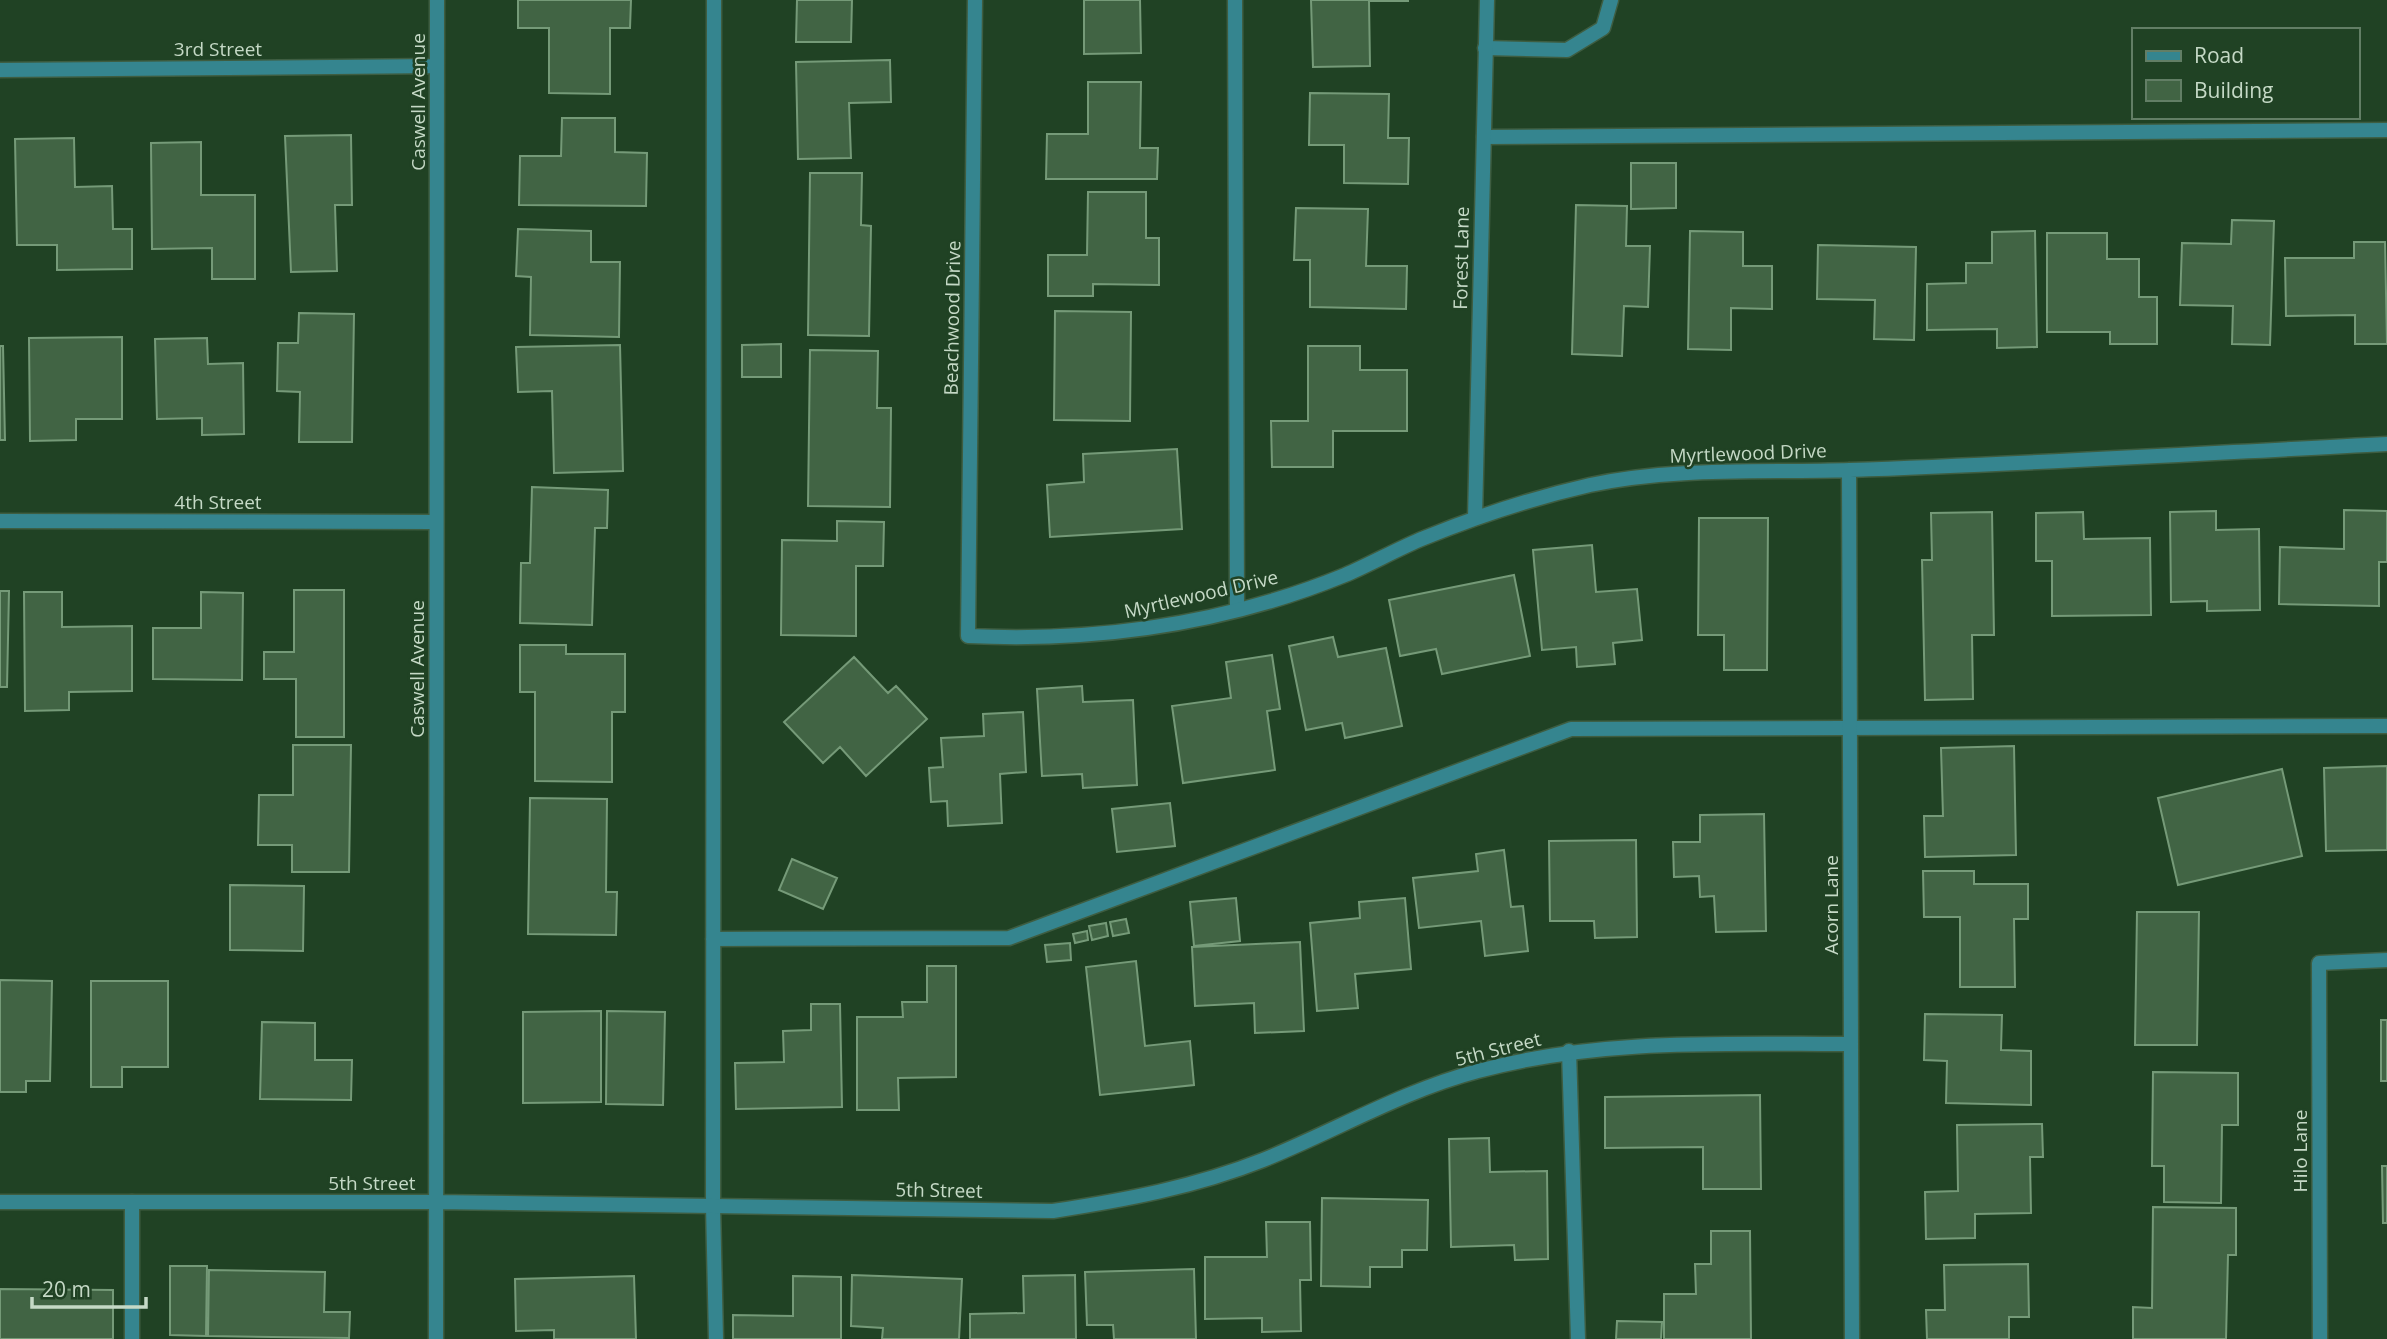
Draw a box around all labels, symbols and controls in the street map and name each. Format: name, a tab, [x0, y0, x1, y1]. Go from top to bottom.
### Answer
legend	[2132, 28, 2359, 119]
street label: Caswell Avenue	[405, 33, 431, 171]
street label: 3rd Street	[174, 36, 262, 62]
text: Road	[2194, 41, 2244, 69]
text: Building	[2194, 76, 2273, 104]
street label: Forest Lane	[1447, 206, 1475, 310]
street label: Beachwood Drive	[938, 240, 966, 396]
street label: Myrtlewood Drive	[1669, 437, 1827, 469]
street label: 4th Street	[174, 489, 262, 515]
street label: Myrtlewood Drive	[1121, 564, 1281, 624]
street label: Caswell Avenue	[404, 600, 430, 738]
street label: Acorn Lane	[1818, 855, 1844, 955]
street label: 5th Street	[1453, 1026, 1544, 1072]
street label: Hilo Lane	[2287, 1110, 2313, 1192]
street label: 5th Street	[328, 1170, 416, 1196]
street label: 5th Street	[895, 1176, 983, 1204]
scale bar	[32, 1266, 145, 1310]
text: 20 m	[42, 1275, 91, 1303]

